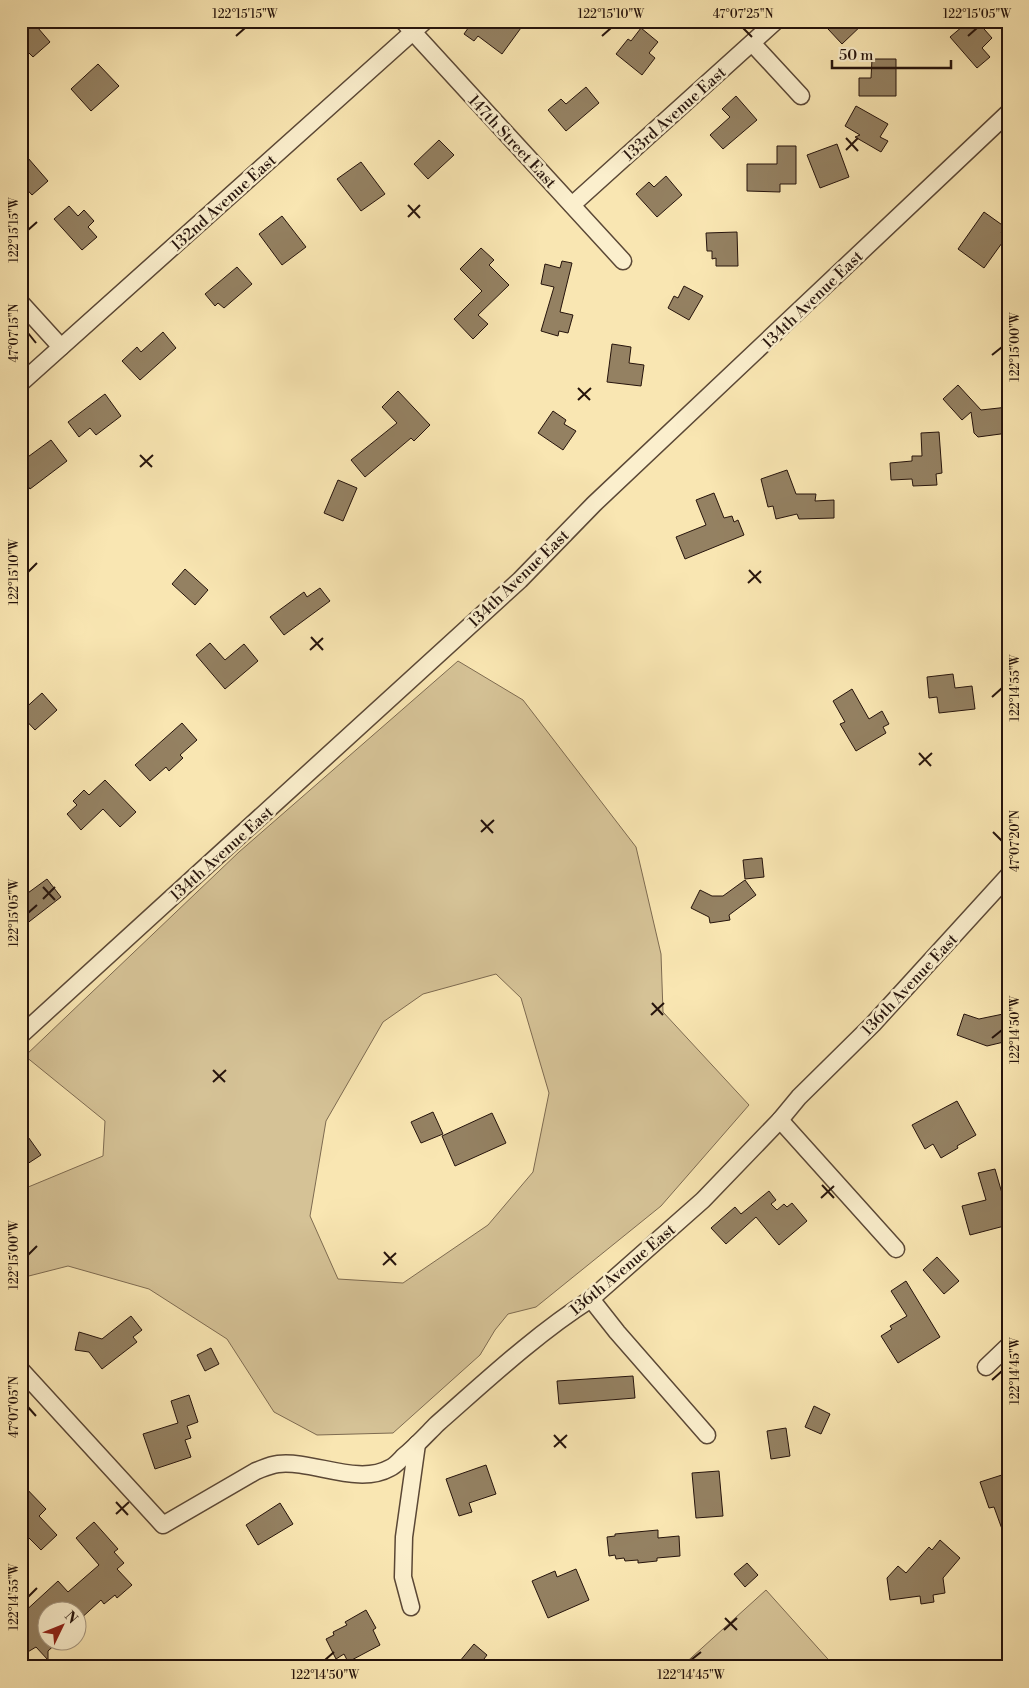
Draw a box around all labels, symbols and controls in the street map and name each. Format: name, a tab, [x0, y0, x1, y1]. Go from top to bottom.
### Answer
text: 122°15'15"W	[212, 7, 279, 22]
text: 122°15'10"W	[578, 7, 645, 22]
text: 47°07'25"N	[713, 7, 773, 22]
text: 122°15'05"W	[943, 7, 1012, 22]
scale bar	[832, 38, 950, 70]
text: 50 m	[839, 46, 873, 65]
street label: 133rd Avenue East	[619, 62, 731, 165]
street label: 147th Street East	[464, 91, 561, 193]
street label: 132nd Avenue East	[167, 150, 281, 255]
text: 122°15'15"W	[7, 196, 22, 263]
street label: 134th Avenue East	[758, 246, 867, 353]
text: 47°07'15"N	[7, 303, 22, 363]
text: 122°15'00"W	[1008, 311, 1023, 382]
street label: 134th Avenue East	[464, 525, 573, 632]
text: 122°15'10"W	[7, 538, 22, 605]
text: 122°14'55"W	[1008, 653, 1023, 721]
street label: 134th Avenue East	[166, 802, 278, 905]
text: 47°07'20"N	[1008, 810, 1023, 872]
text: 122°15'05"W	[7, 878, 22, 947]
street label: 136th Avenue East	[857, 929, 962, 1040]
text: 122°14'50"W	[1008, 995, 1023, 1064]
text: 122°15'00"W	[7, 1219, 22, 1290]
street label: 136th Avenue East	[566, 1219, 680, 1320]
text: 122°14'45"W	[1008, 1336, 1023, 1405]
text: 47°07'05"N	[7, 1376, 22, 1438]
text: 122°14'55"W	[7, 1562, 22, 1630]
north arrow	[38, 1600, 88, 1650]
text: N	[60, 1608, 81, 1628]
text: 122°14'50"W	[291, 1668, 360, 1683]
text: 122°14'45"W	[657, 1668, 726, 1683]

